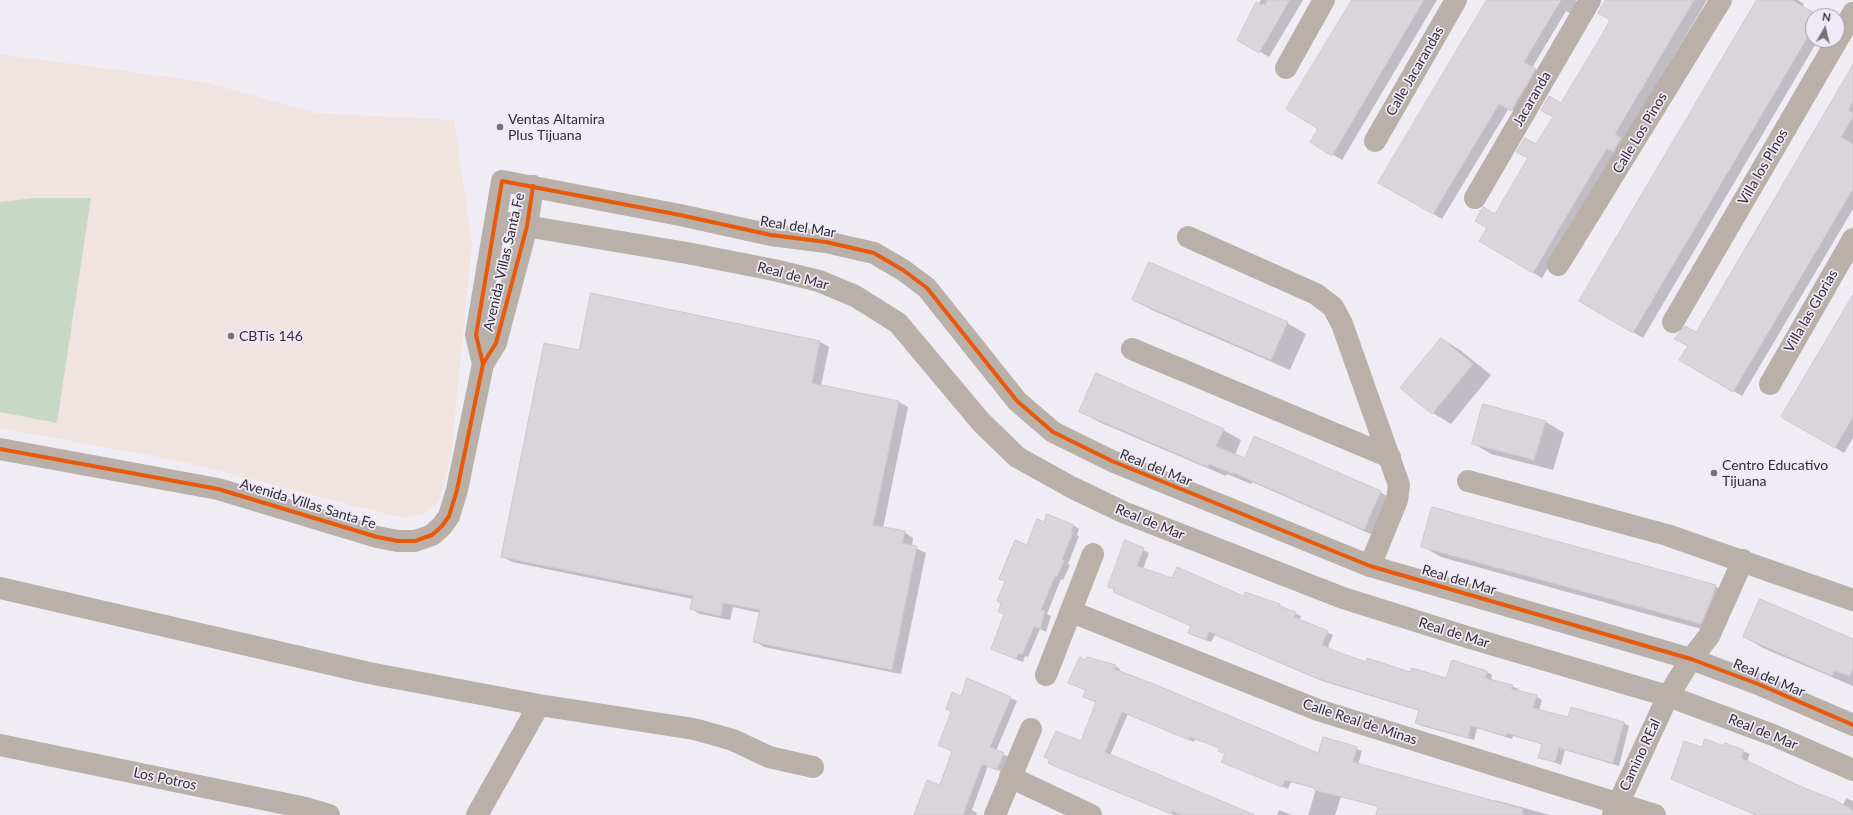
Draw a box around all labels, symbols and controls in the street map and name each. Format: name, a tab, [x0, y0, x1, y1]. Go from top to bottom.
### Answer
north arrow	[1805, 8, 1845, 48]
text: N	[1821, 10, 1832, 24]
street label: Calle Jacarandas	[1383, 23, 1447, 119]
street label: Jacaranda	[1510, 68, 1554, 130]
street label: Calle Los Pinos	[1609, 89, 1671, 177]
place label: Ventas Altamira Plus Tijuana	[508, 111, 605, 144]
marker: Ventas Altamira Plus Tijuana	[495, 122, 505, 132]
street label: Villa los PInos	[1734, 126, 1792, 208]
street label: Avenida Villas Santa Fe	[480, 191, 528, 333]
street label: Real del Mar	[759, 213, 837, 241]
street label: Real de Mar	[755, 258, 831, 294]
street label: Villa las Glorias	[1781, 267, 1841, 355]
place label: CBTis 146	[239, 328, 303, 344]
marker: CBTis 146	[226, 331, 236, 341]
street label: Real del Mar	[1117, 446, 1195, 490]
place label: Centro Educativo Tijuana	[1722, 457, 1828, 490]
marker: Centro Educativo Tijuana	[1709, 468, 1719, 478]
street label: Avenida Villas Santa Fe	[238, 475, 378, 533]
street label: Real de Mar	[1113, 500, 1187, 544]
street label: Real del Mar	[1420, 561, 1498, 599]
street label: Real de Mar	[1417, 614, 1491, 652]
street label: Real del Mar	[1731, 655, 1807, 701]
street label: Calle Real de Minas	[1301, 696, 1419, 748]
street label: Real de Mar	[1726, 710, 1800, 754]
street label: Camino REal	[1616, 716, 1664, 794]
street label: Los Potros	[132, 764, 198, 794]

